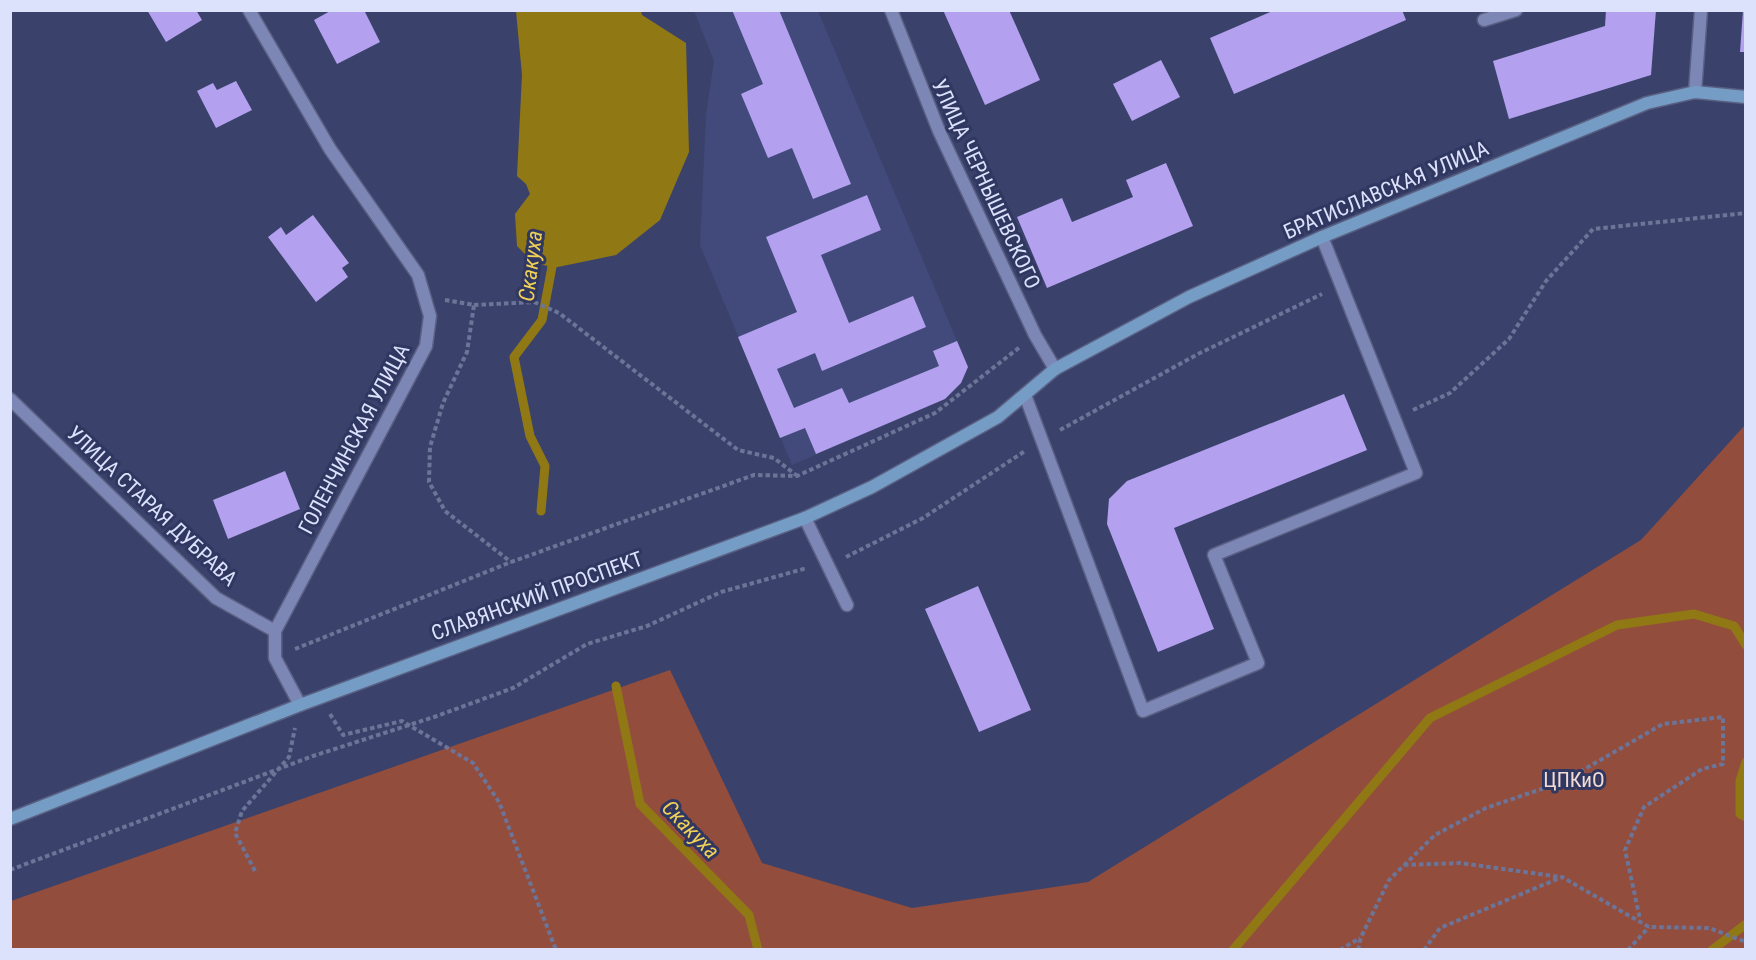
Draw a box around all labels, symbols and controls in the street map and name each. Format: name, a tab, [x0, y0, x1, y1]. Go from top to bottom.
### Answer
street label: УЛИЦА ЧЕРНЫШЕВСКОГО	[927, 76, 1045, 292]
street label: БРАТИСЛАВСКАЯ УЛИЦА	[1280, 136, 1492, 244]
water label: Скакуха	[514, 229, 547, 303]
street label: ГОЛЕНЧИНСКАЯ УЛИЦА	[294, 340, 414, 538]
street label: УЛИЦА СТАРАЯ ДУБРАВА	[62, 421, 242, 591]
street label: СЛАВЯНСКИЙ ПРОСПЕКТ	[428, 547, 646, 645]
park label: ЦПКиО	[1543, 768, 1605, 792]
water label: Скакуха	[657, 795, 724, 864]

